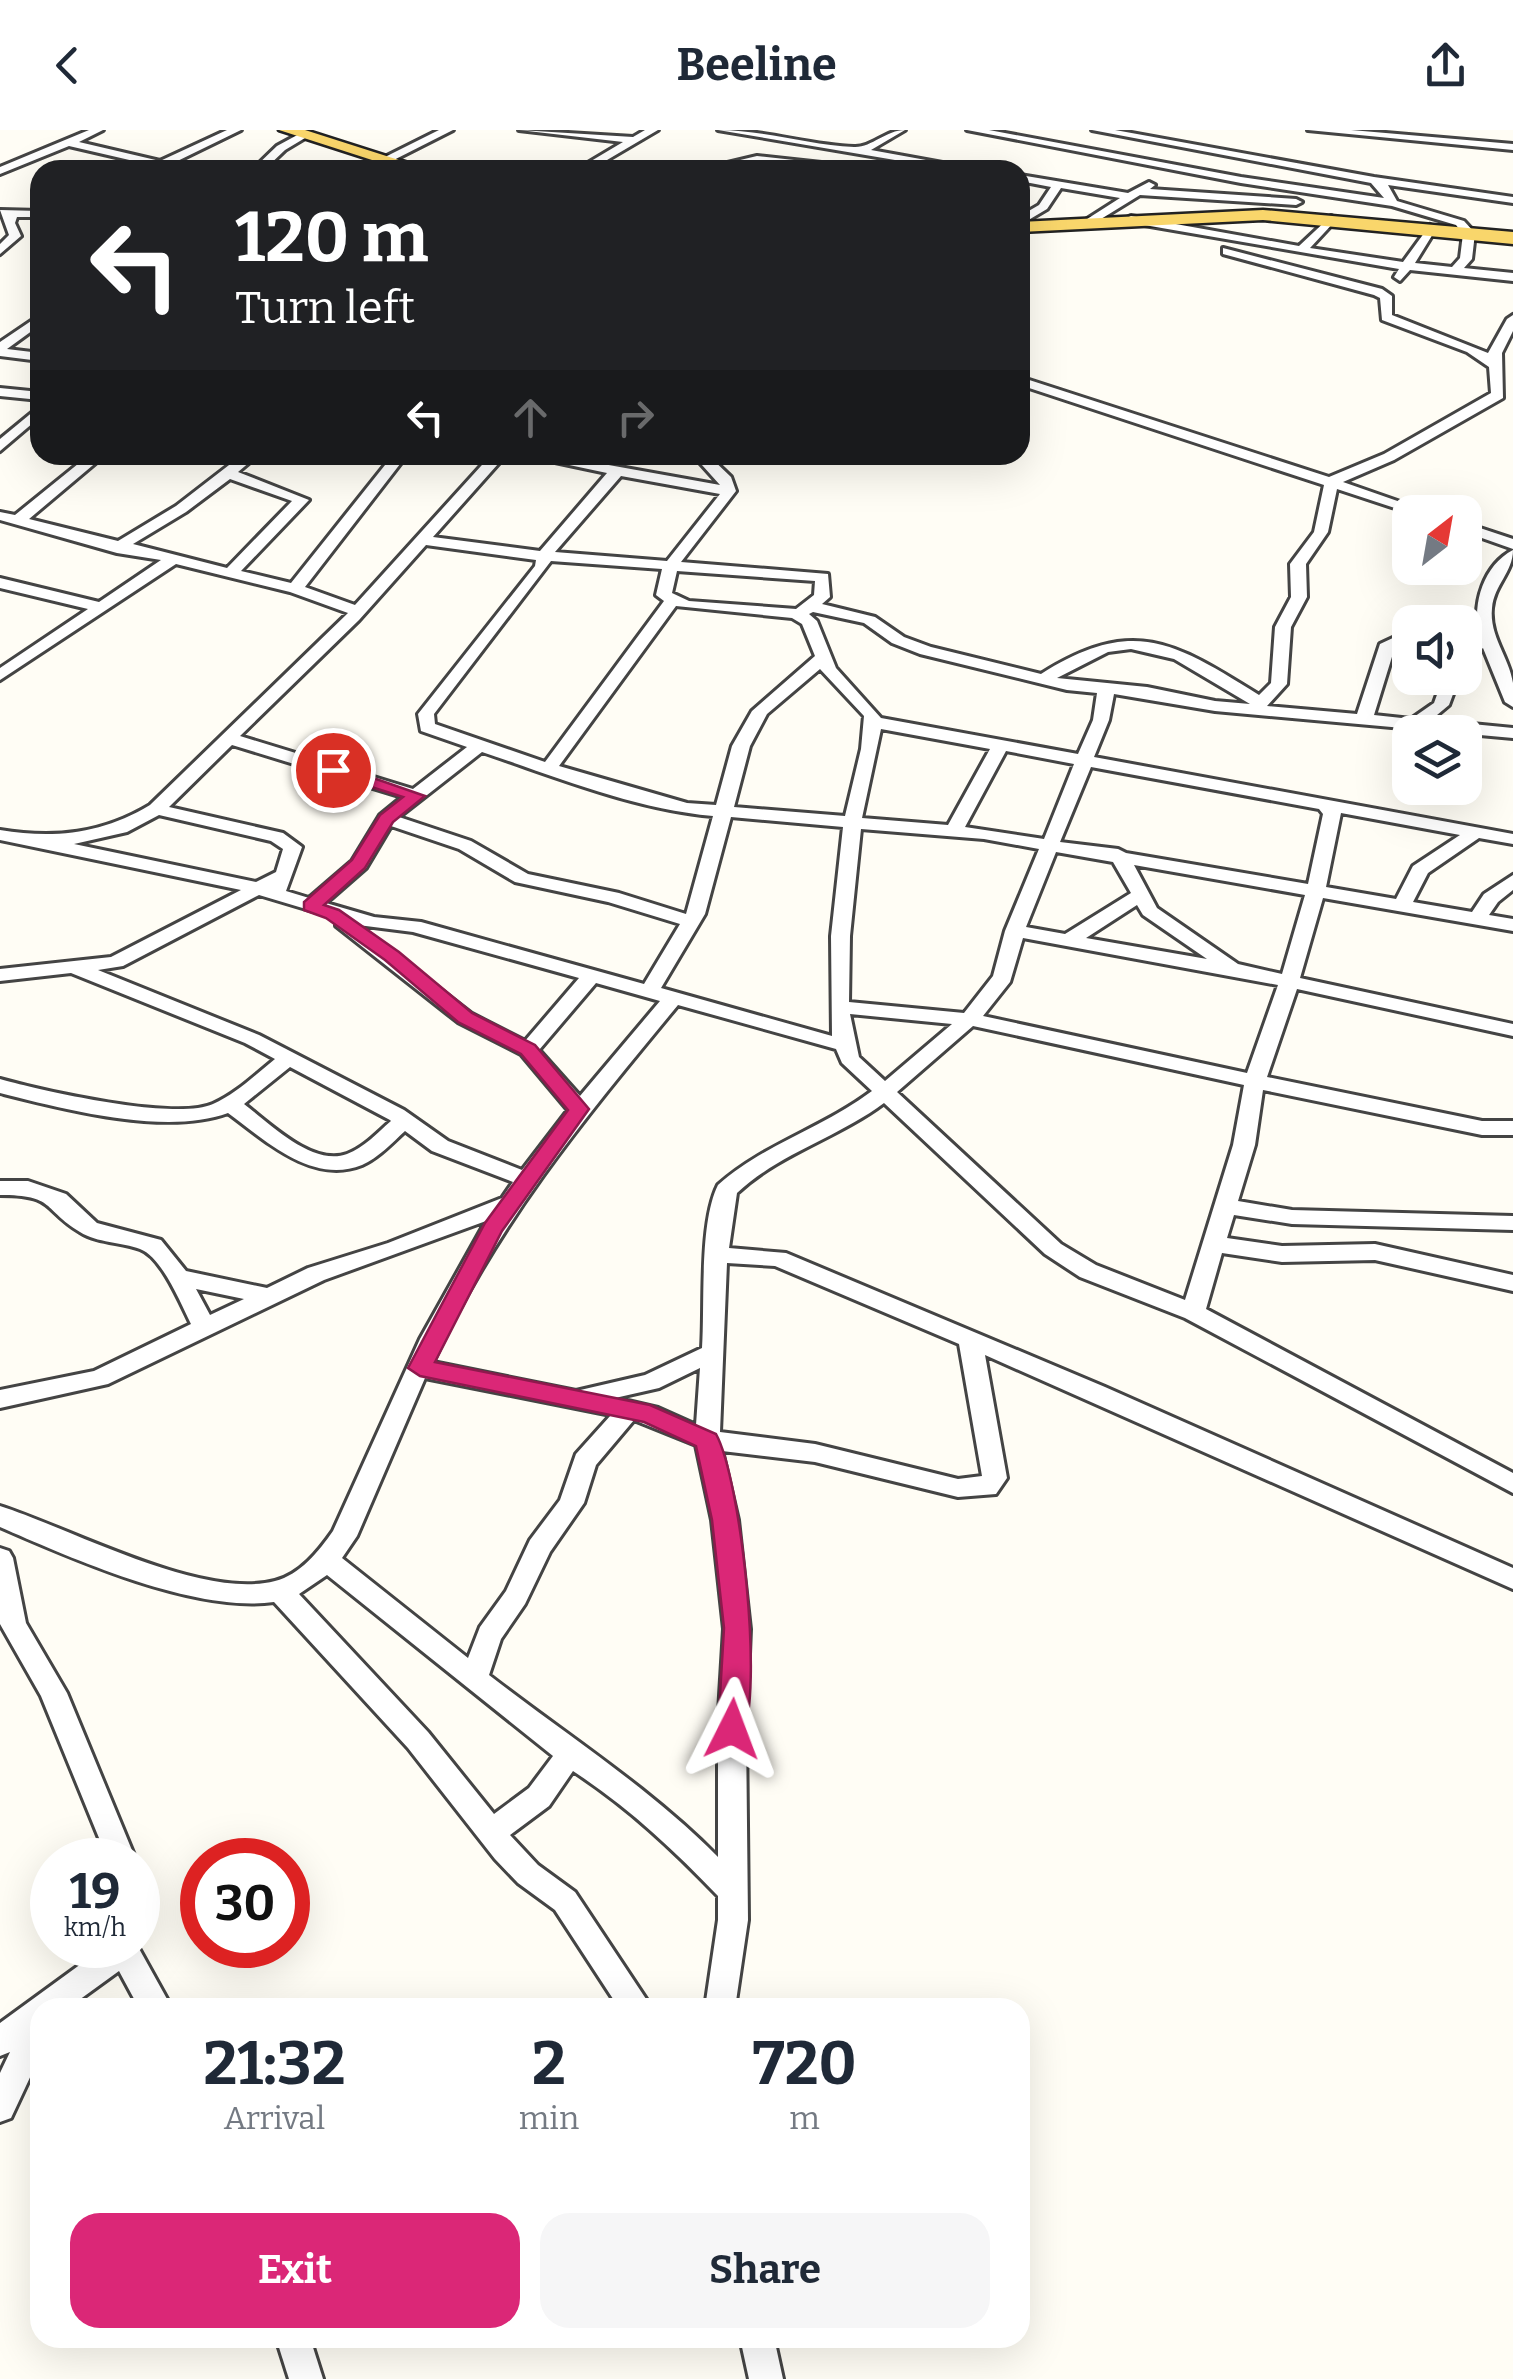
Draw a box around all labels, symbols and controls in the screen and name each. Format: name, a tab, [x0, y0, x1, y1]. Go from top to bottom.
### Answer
icon: back	[40, 38, 95, 93]
text: Beeline	[676, 38, 837, 92]
icon: share	[1418, 38, 1473, 93]
text: 120 m	[235, 196, 428, 280]
icon: left	[70, 200, 200, 330]
text: Turn left	[235, 281, 415, 335]
icon: left	[398, 390, 453, 445]
icon: ahead	[503, 390, 558, 445]
icon: right	[608, 390, 663, 445]
north arrow	[1392, 495, 1482, 585]
map controls	[1392, 495, 1482, 805]
button: sound	[1392, 605, 1482, 695]
button: layers	[1392, 715, 1482, 805]
pin	[291, 728, 376, 813]
icon: arrive	[306, 743, 361, 798]
position arrow	[680, 1677, 784, 1781]
speed limit sign: 30	[180, 1838, 310, 1968]
text: 19	[69, 1861, 121, 1921]
text: km/h	[64, 1913, 126, 1943]
text: 21:32	[203, 2028, 345, 2100]
text: 2	[532, 2028, 566, 2100]
text: 720	[753, 2028, 857, 2100]
text: Arrival	[224, 2099, 325, 2137]
text: min	[519, 2099, 579, 2137]
text: m	[789, 2099, 820, 2137]
button: Exit	[70, 2213, 520, 2328]
button: Share	[540, 2213, 990, 2328]

